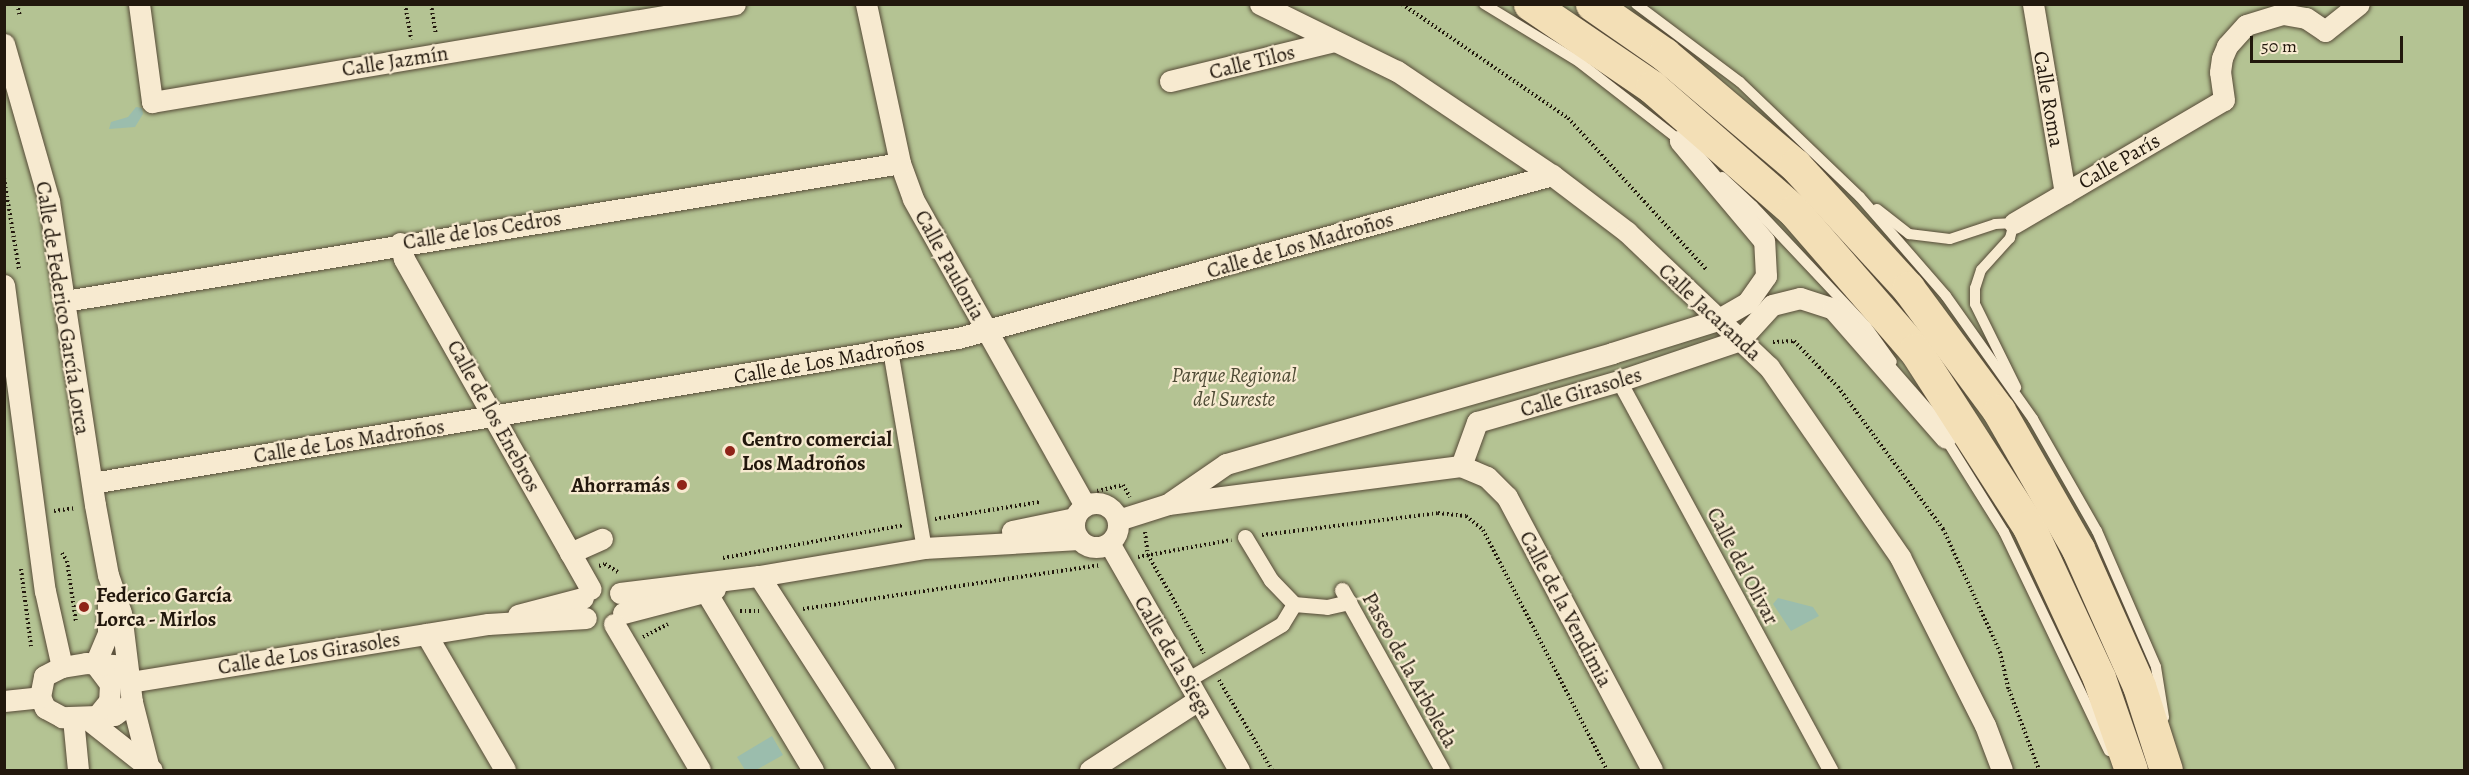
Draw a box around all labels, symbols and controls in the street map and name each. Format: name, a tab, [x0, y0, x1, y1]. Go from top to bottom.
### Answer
scale bar	[2253, 24, 2406, 62]
text: 50 m	[2261, 34, 2297, 58]
street label: Calle Tilos	[1206, 39, 1298, 85]
street label: Calle Jazmín	[340, 40, 450, 82]
street label: Calle Roma	[2028, 49, 2070, 149]
street label: Calle París	[2074, 128, 2164, 194]
street label: Calle de Federico García Lorca	[31, 179, 95, 437]
street label: Calle de los Cedros	[401, 205, 563, 255]
street label: Calle Paulonia	[909, 206, 991, 324]
street label: Calle de Los Madroños	[1204, 206, 1396, 284]
street label: Calle Jacaranda	[1653, 258, 1767, 366]
street label: Calle de Los Madroños	[732, 331, 926, 389]
street label: Calle de los Enebros	[442, 336, 546, 496]
park label: Parque Regional del Sureste	[1171, 362, 1297, 412]
street label: Calle Girasoles	[1517, 362, 1645, 422]
street label: Calle de Los Madroños	[252, 413, 446, 469]
place label: Centro comercial Los Madroños	[742, 426, 892, 476]
marker: Centro comercial Los Madroños	[723, 444, 737, 458]
place label: Ahorramás	[571, 472, 670, 498]
marker: Ahorramás	[675, 478, 689, 492]
street label: Calle del Olivar	[1702, 503, 1784, 629]
street label: Calle de la Vendimia	[1514, 527, 1618, 691]
place label: Federico García Lorca - Mirlos	[96, 582, 232, 632]
street label: Paseo de la Arboleda	[1357, 588, 1463, 752]
street label: Calle de la Siega	[1129, 591, 1219, 723]
marker: Federico García Lorca - Mirlos	[77, 600, 91, 614]
street label: Calle de Los Girasoles	[216, 626, 402, 680]

